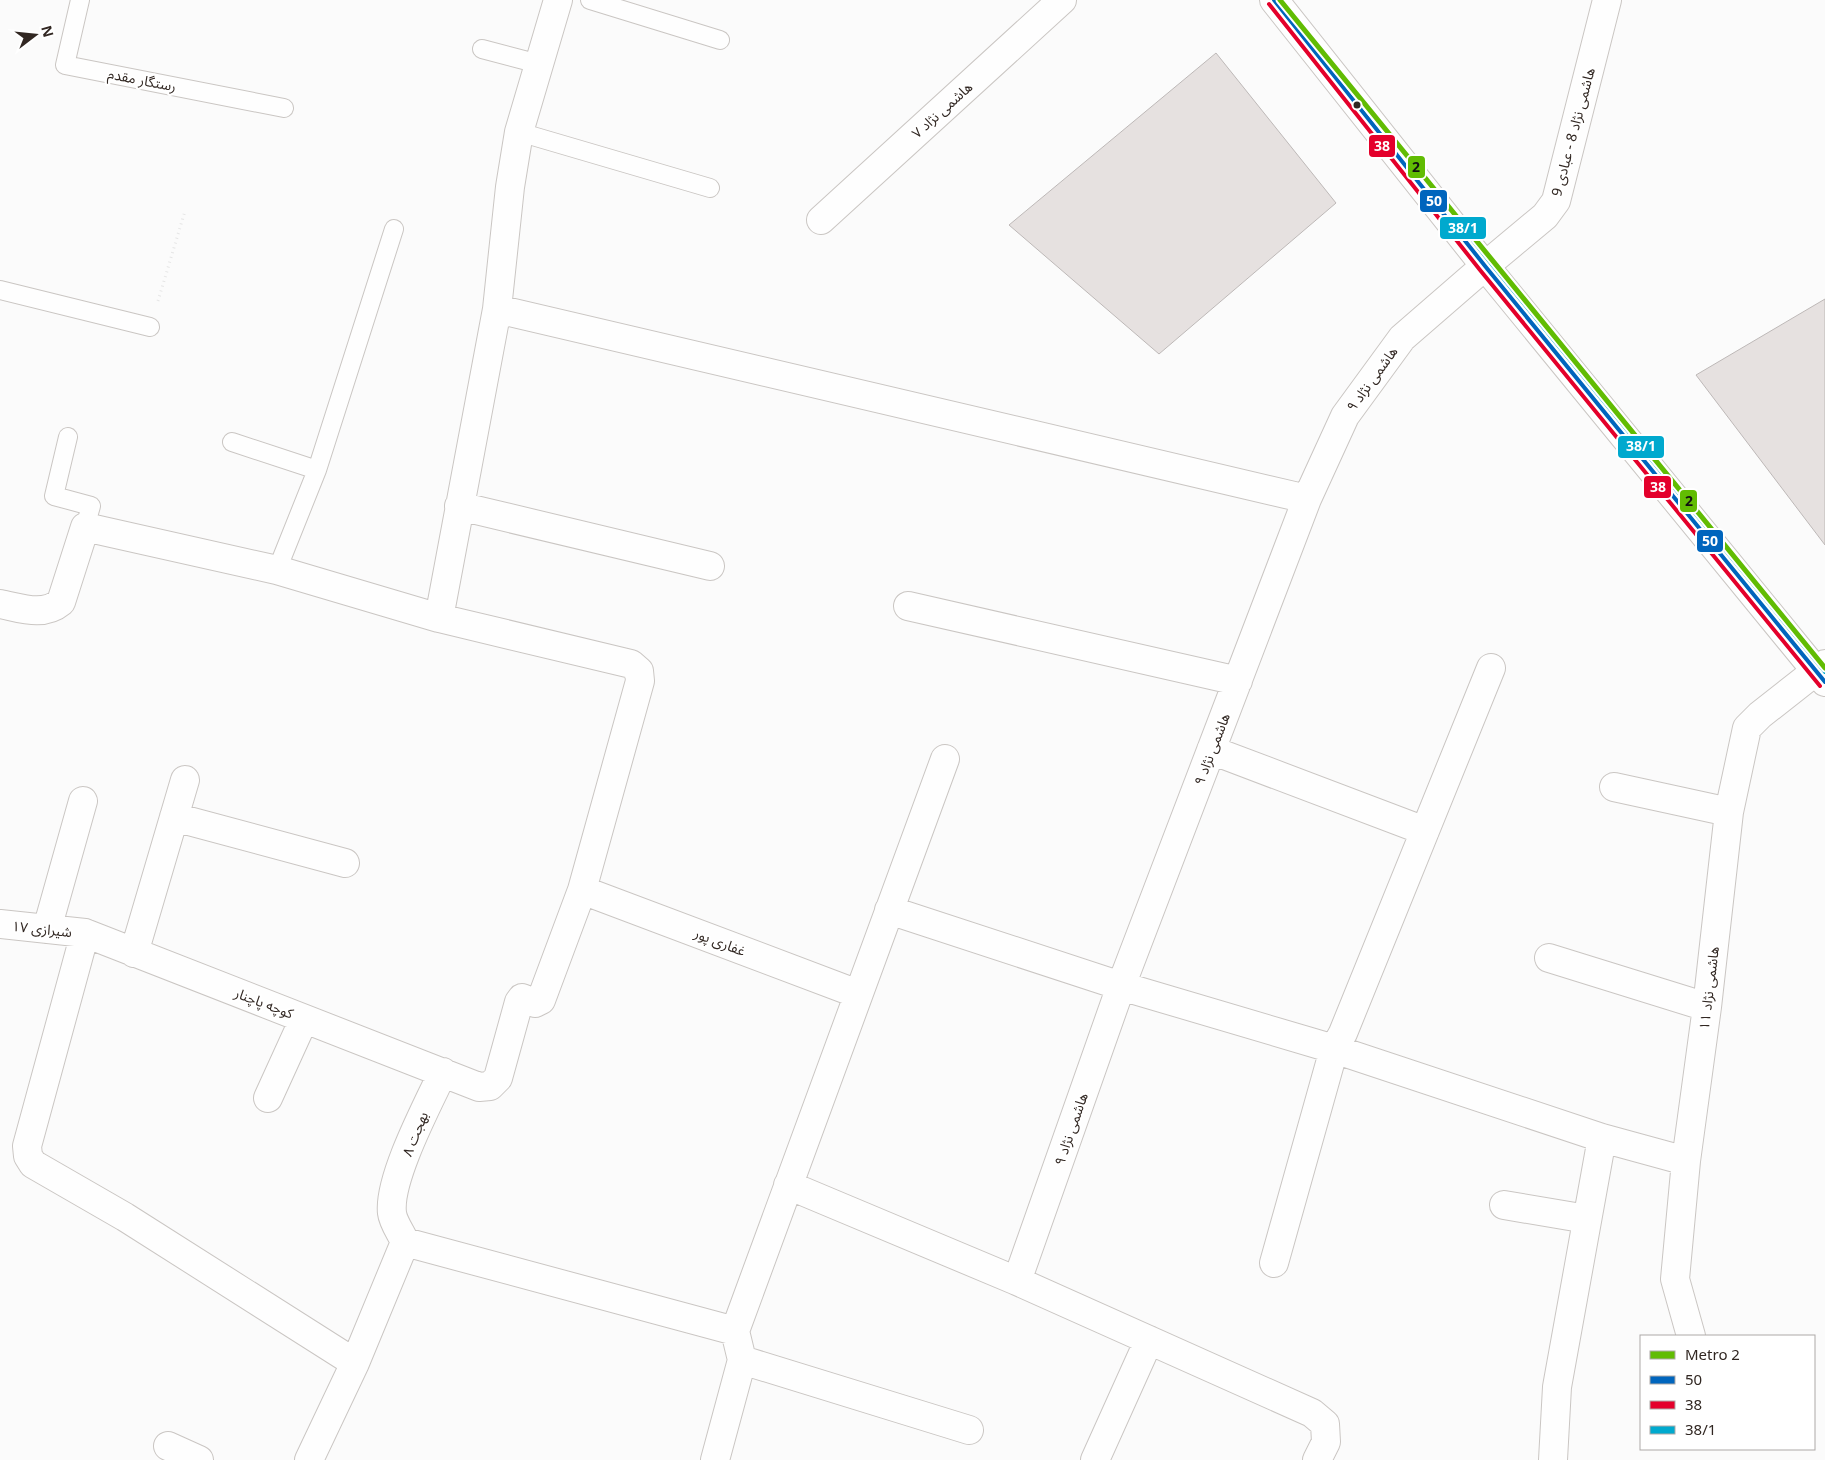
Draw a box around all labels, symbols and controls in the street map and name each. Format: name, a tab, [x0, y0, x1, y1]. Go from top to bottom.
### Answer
north arrow	[10, 10, 60, 60]
text: N	[32, 22, 63, 41]
street label: رستگار مقدم	[105, 60, 179, 101]
street label: هاشمی نژاد 8 - عبادی 9	[1542, 64, 1605, 200]
street label: هاشمی نژاد ۷	[904, 74, 980, 146]
unlabelled marker	[1352, 100, 1362, 110]
text: 38	[1374, 132, 1390, 161]
line badge: 38	[1368, 134, 1396, 158]
text: 2	[1412, 153, 1420, 182]
line badge: 2	[1407, 155, 1426, 179]
text: 50	[1426, 187, 1442, 216]
line badge: 50	[1419, 189, 1448, 213]
text: 38/1	[1448, 214, 1478, 243]
line badge: 38/1	[1439, 216, 1487, 240]
street label: هاشمی نژاد ۹	[1338, 340, 1406, 418]
text: 38/1	[1626, 432, 1656, 461]
line badge: 38/1	[1617, 435, 1665, 459]
text: 38	[1650, 473, 1666, 502]
line badge: 38	[1643, 475, 1672, 499]
text: 2	[1685, 487, 1693, 516]
line badge: 2	[1679, 489, 1698, 513]
text: 50	[1702, 527, 1718, 556]
line badge: 50	[1696, 529, 1724, 553]
street label: هاشمی نژاد ۹	[1185, 709, 1240, 790]
street label: شیرازی ۱۷	[11, 912, 73, 947]
street label: غفاری پور	[689, 919, 750, 966]
street label: هاشمی نژاد ۱۱	[1690, 945, 1729, 1031]
street label: کوچه پاچنار	[229, 979, 298, 1028]
street label: هاشمی نژاد ۹	[1045, 1089, 1098, 1170]
street label: بهجت ۸	[393, 1107, 438, 1161]
legend	[1640, 1335, 1815, 1450]
text: Metro 2	[1685, 1339, 1740, 1371]
text: 50	[1685, 1364, 1702, 1396]
text: 38	[1685, 1389, 1702, 1421]
text: 38/1	[1685, 1414, 1716, 1446]

